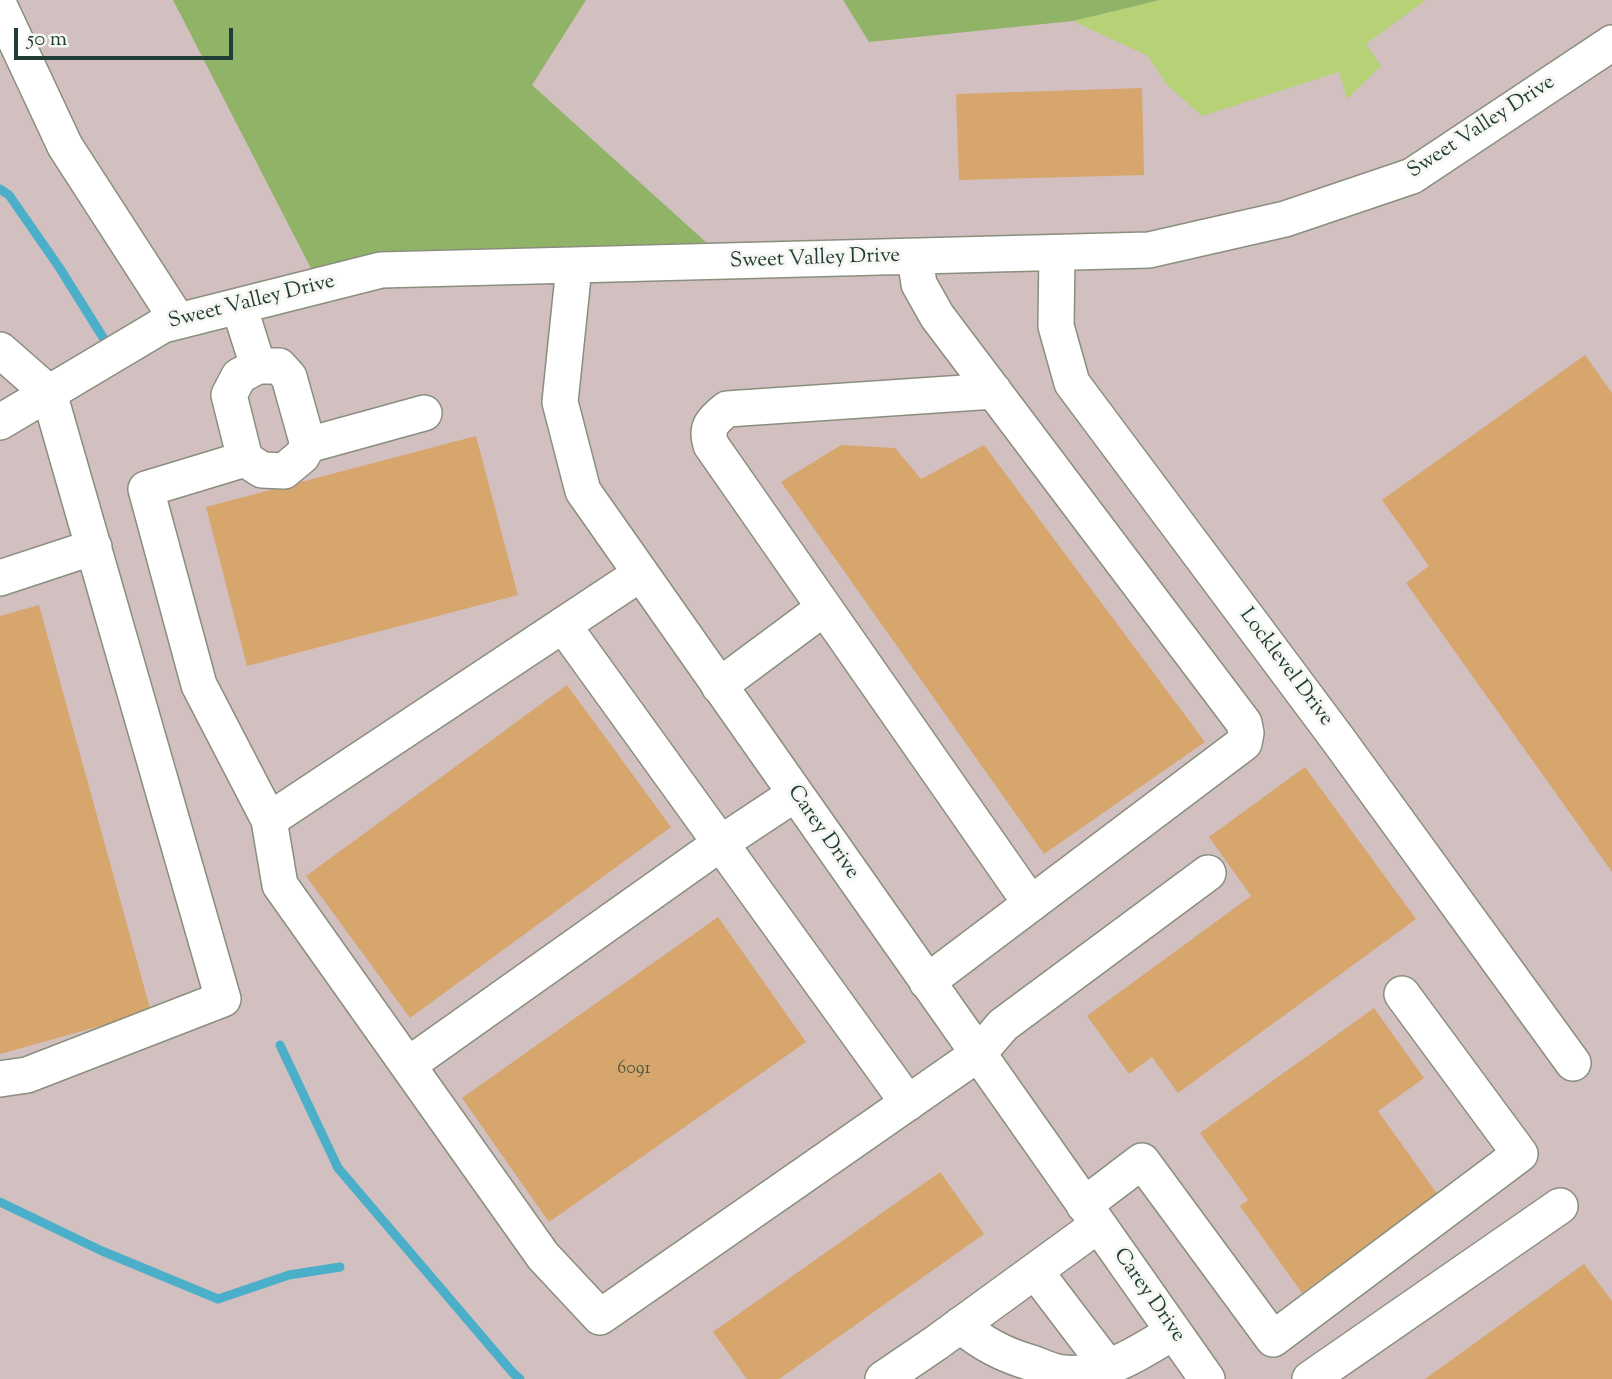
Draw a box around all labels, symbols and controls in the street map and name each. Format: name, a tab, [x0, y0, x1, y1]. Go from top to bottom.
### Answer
scale bar	[18, 14, 236, 58]
text: 50 m	[27, 25, 67, 55]
street label: Sweet Valley Drive	[1404, 71, 1560, 185]
street label: Sweet Valley Drive	[729, 244, 901, 276]
street label: Sweet Valley Drive	[166, 270, 338, 336]
street label: Locklevel Drive	[1233, 604, 1337, 732]
street label: Carey Drive	[780, 781, 864, 885]
house number: 6091	[617, 1059, 651, 1081]
street label: Carey Drive	[1106, 1244, 1190, 1348]

